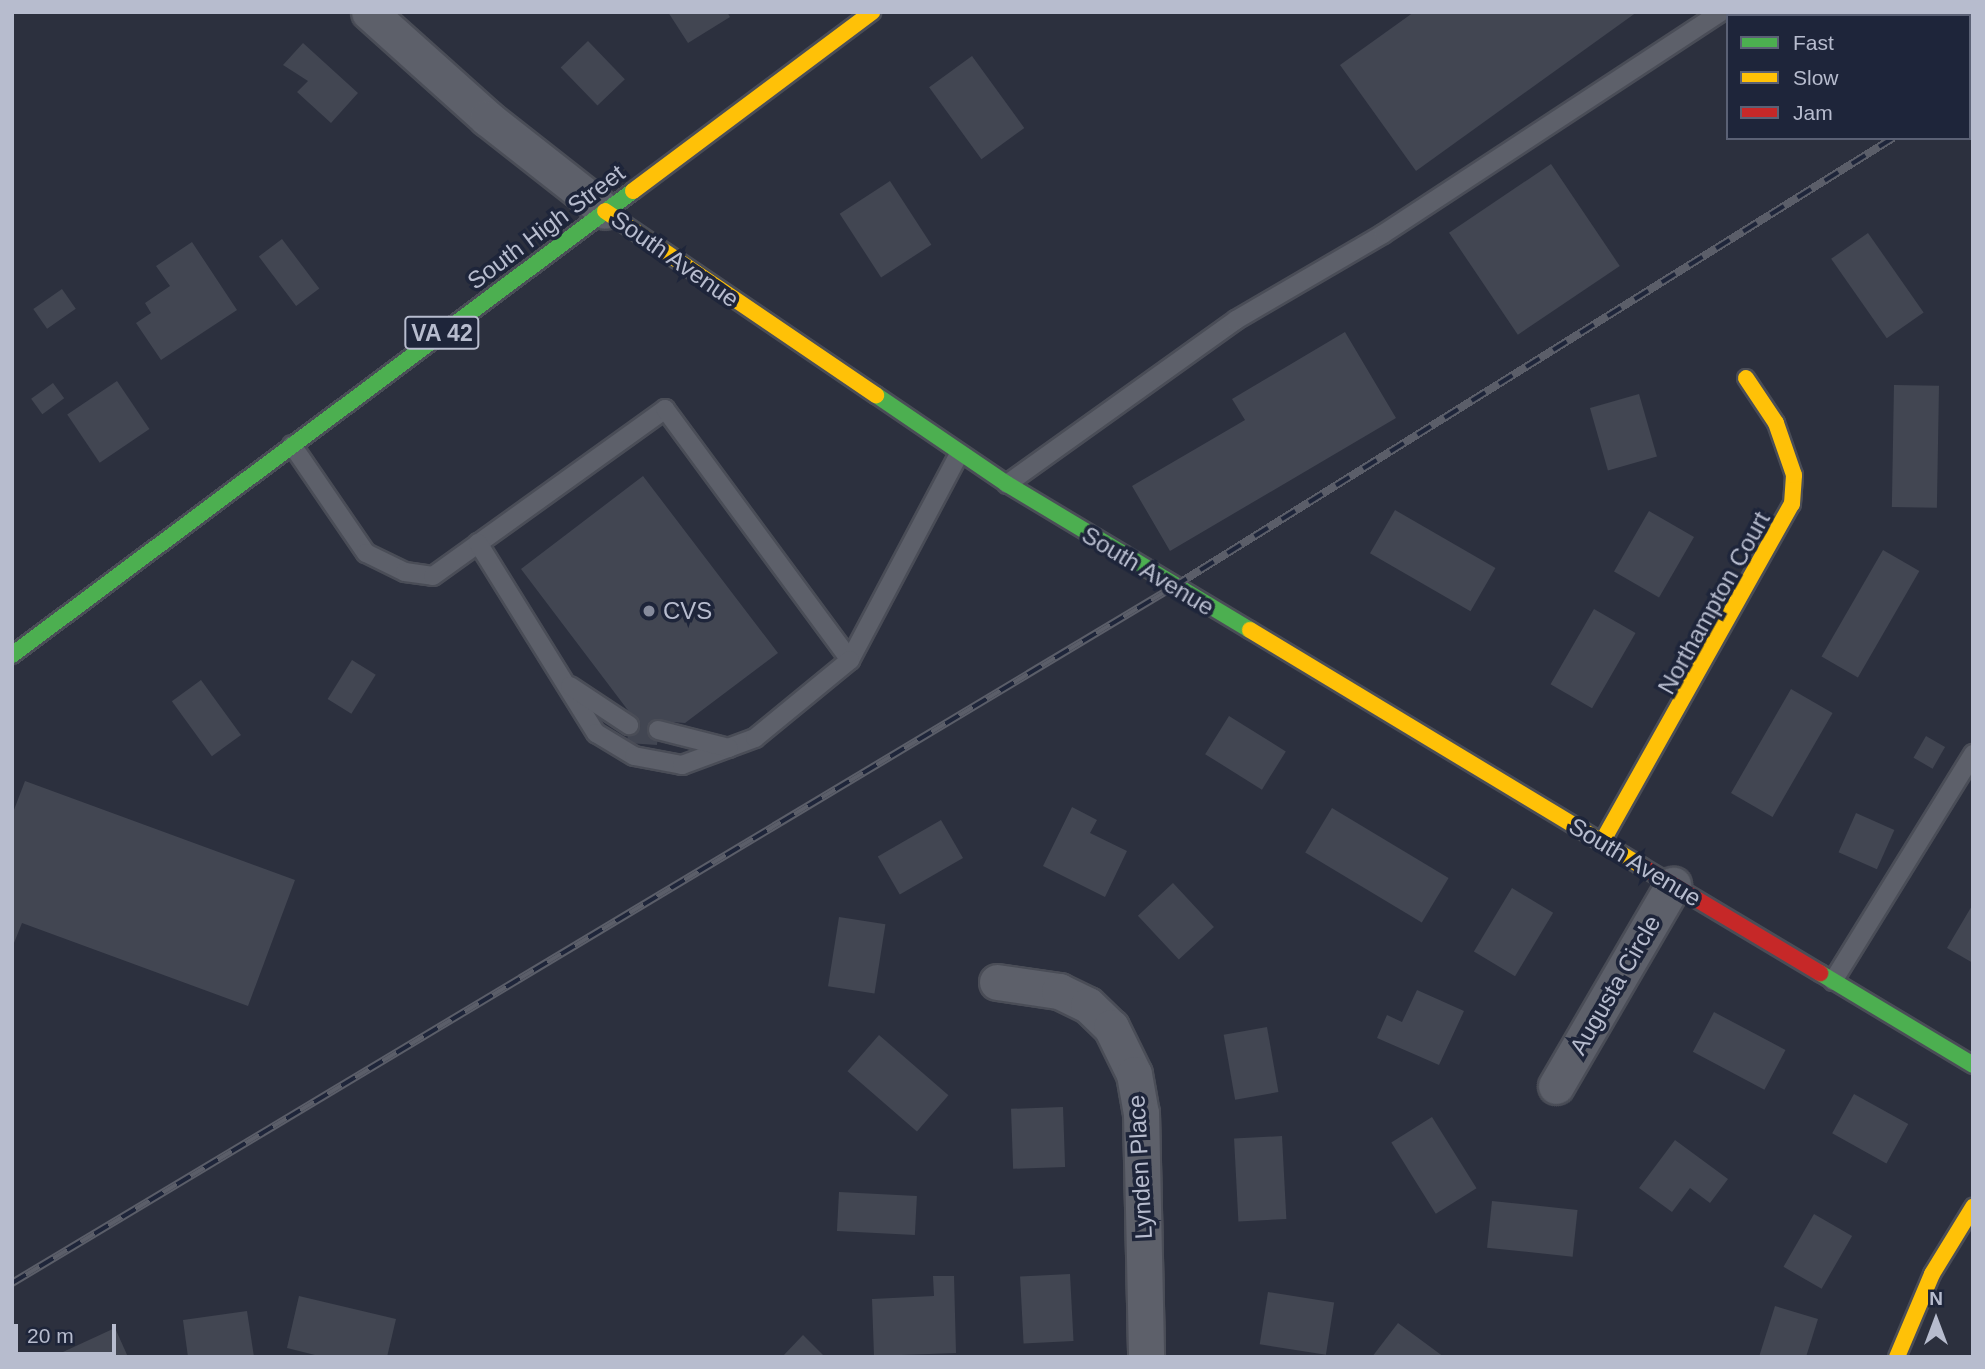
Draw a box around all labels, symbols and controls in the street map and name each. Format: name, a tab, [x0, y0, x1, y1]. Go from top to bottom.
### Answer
legend	[1726, 14, 1971, 140]
text: Fast	[1793, 31, 1834, 54]
text: Slow	[1793, 66, 1839, 89]
text: Jam	[1793, 101, 1833, 124]
street label: South High Street	[462, 158, 630, 296]
street label: South Avenue	[605, 204, 745, 314]
road number: VA 42	[404, 314, 480, 352]
street label: Northampton Court	[1652, 507, 1776, 699]
street label: South Avenue	[1076, 520, 1220, 622]
place label: CVS	[663, 597, 712, 625]
marker: CVS	[641, 603, 657, 619]
street label: South Avenue	[1563, 811, 1707, 913]
street label: Augusta Circle	[1564, 910, 1666, 1060]
street label: Lynden Place	[1122, 1094, 1158, 1240]
north arrow	[1901, 1285, 1971, 1355]
text: N	[1929, 1288, 1943, 1309]
scale bar	[18, 1310, 119, 1354]
text: 20 m	[27, 1324, 74, 1347]

